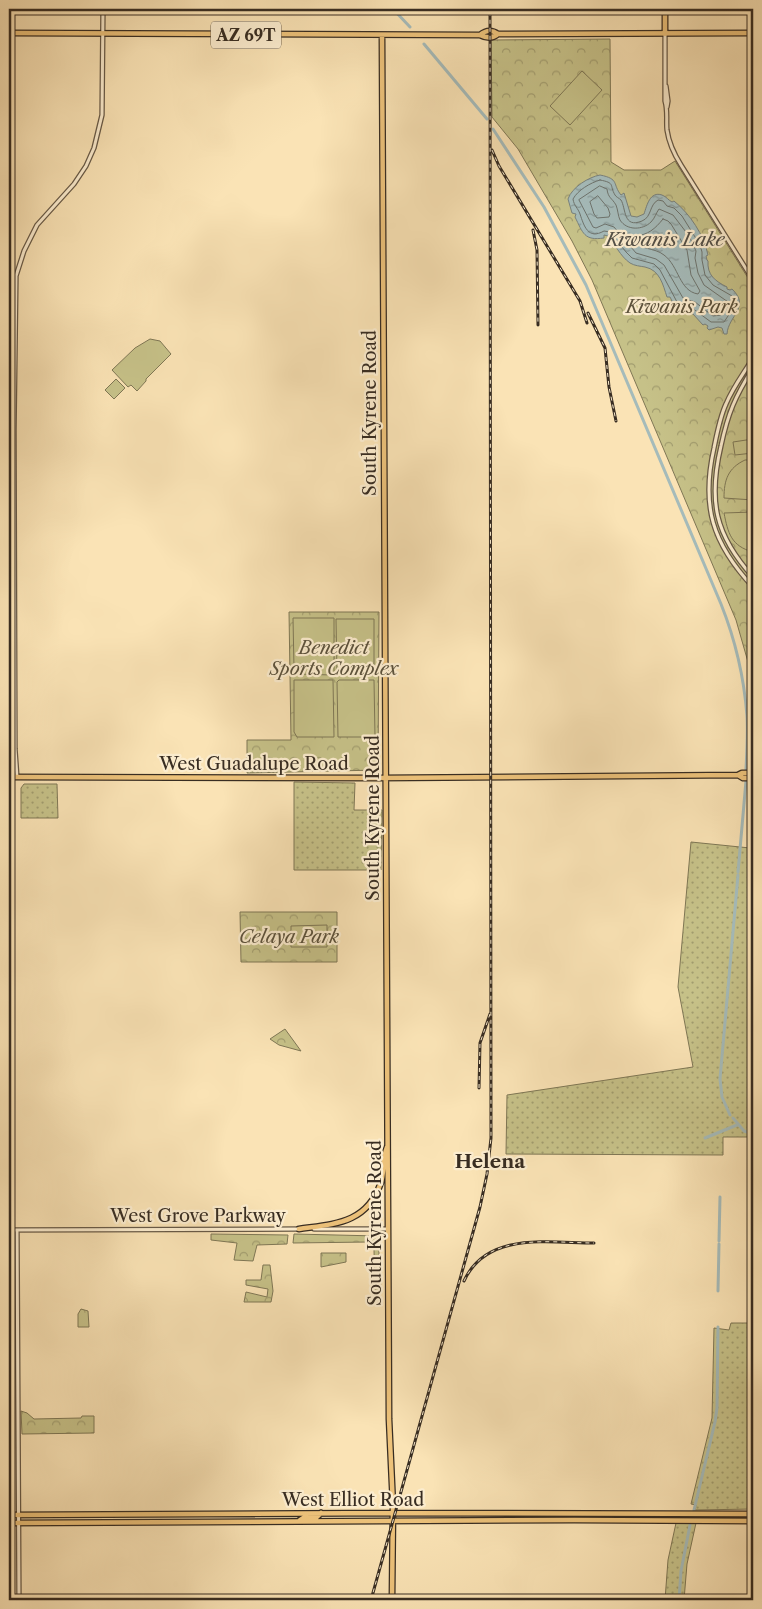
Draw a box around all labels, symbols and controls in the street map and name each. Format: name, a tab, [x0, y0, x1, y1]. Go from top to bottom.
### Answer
road number: AZ 69T	[211, 22, 281, 48]
water label: Kiwanis Lake	[603, 228, 725, 251]
park label: Kiwanis Park	[624, 296, 739, 318]
street label: South Kyrene Road	[359, 330, 381, 496]
park label: Benedict Sports Complex	[269, 637, 400, 680]
street label: South Kyrene Road	[362, 735, 384, 901]
street label: West Guadalupe Road	[158, 753, 349, 775]
park label: Celaya Park	[239, 926, 340, 948]
street label: South Kyrene Road	[364, 1140, 386, 1306]
district label: Helena	[455, 1150, 526, 1173]
street label: West Grove Parkway	[109, 1205, 287, 1227]
street label: West Elliot Road	[281, 1489, 424, 1511]

